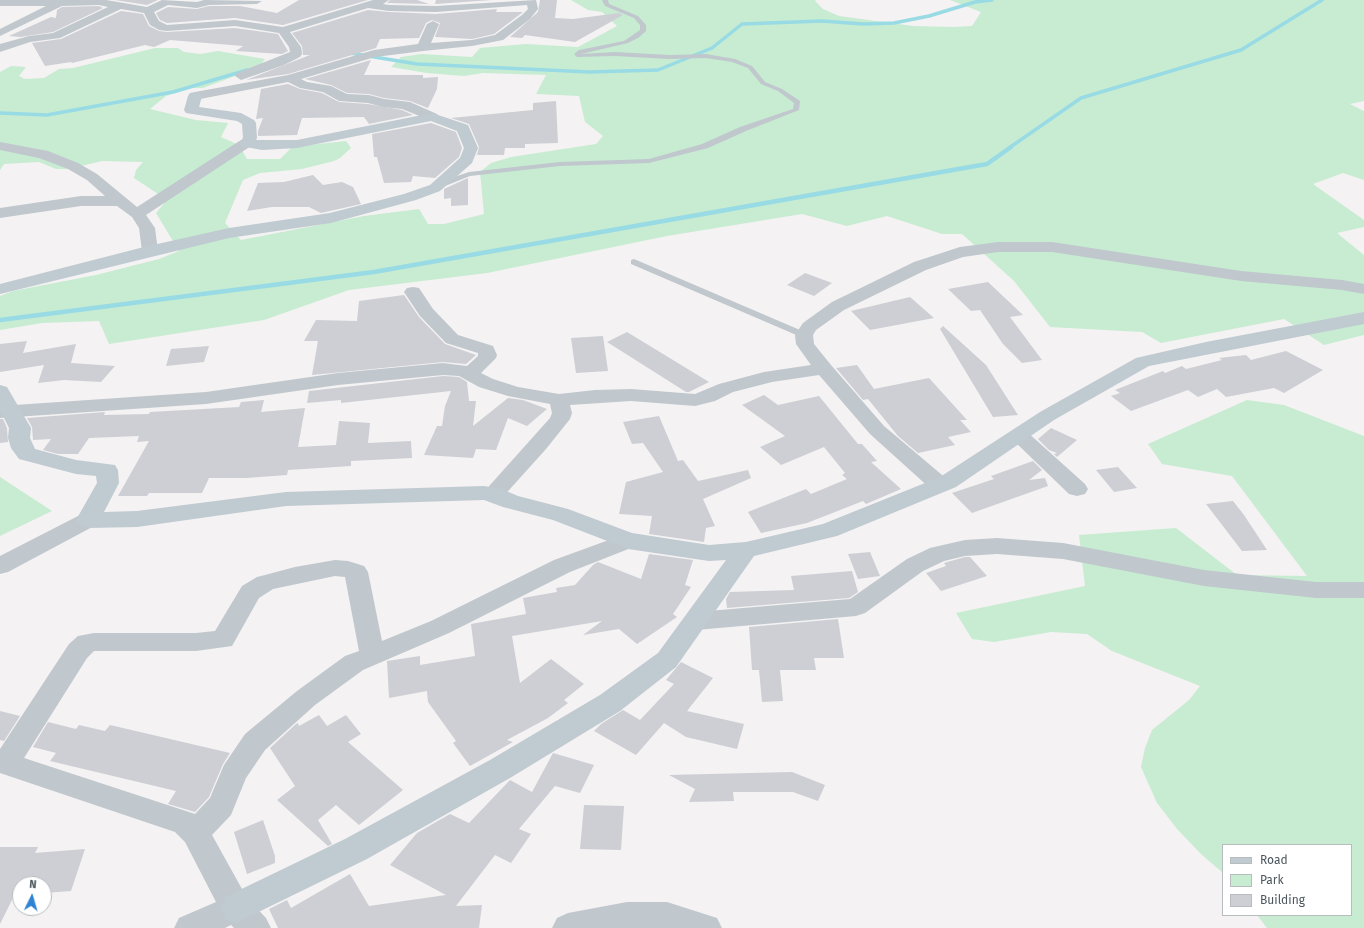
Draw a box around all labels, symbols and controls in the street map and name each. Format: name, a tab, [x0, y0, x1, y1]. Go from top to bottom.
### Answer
legend	[1222, 844, 1352, 916]
text: Road	[1260, 853, 1288, 867]
text: Park	[1260, 873, 1284, 887]
north arrow	[12, 876, 52, 916]
text: N	[29, 878, 37, 891]
text: Building	[1260, 893, 1305, 907]

